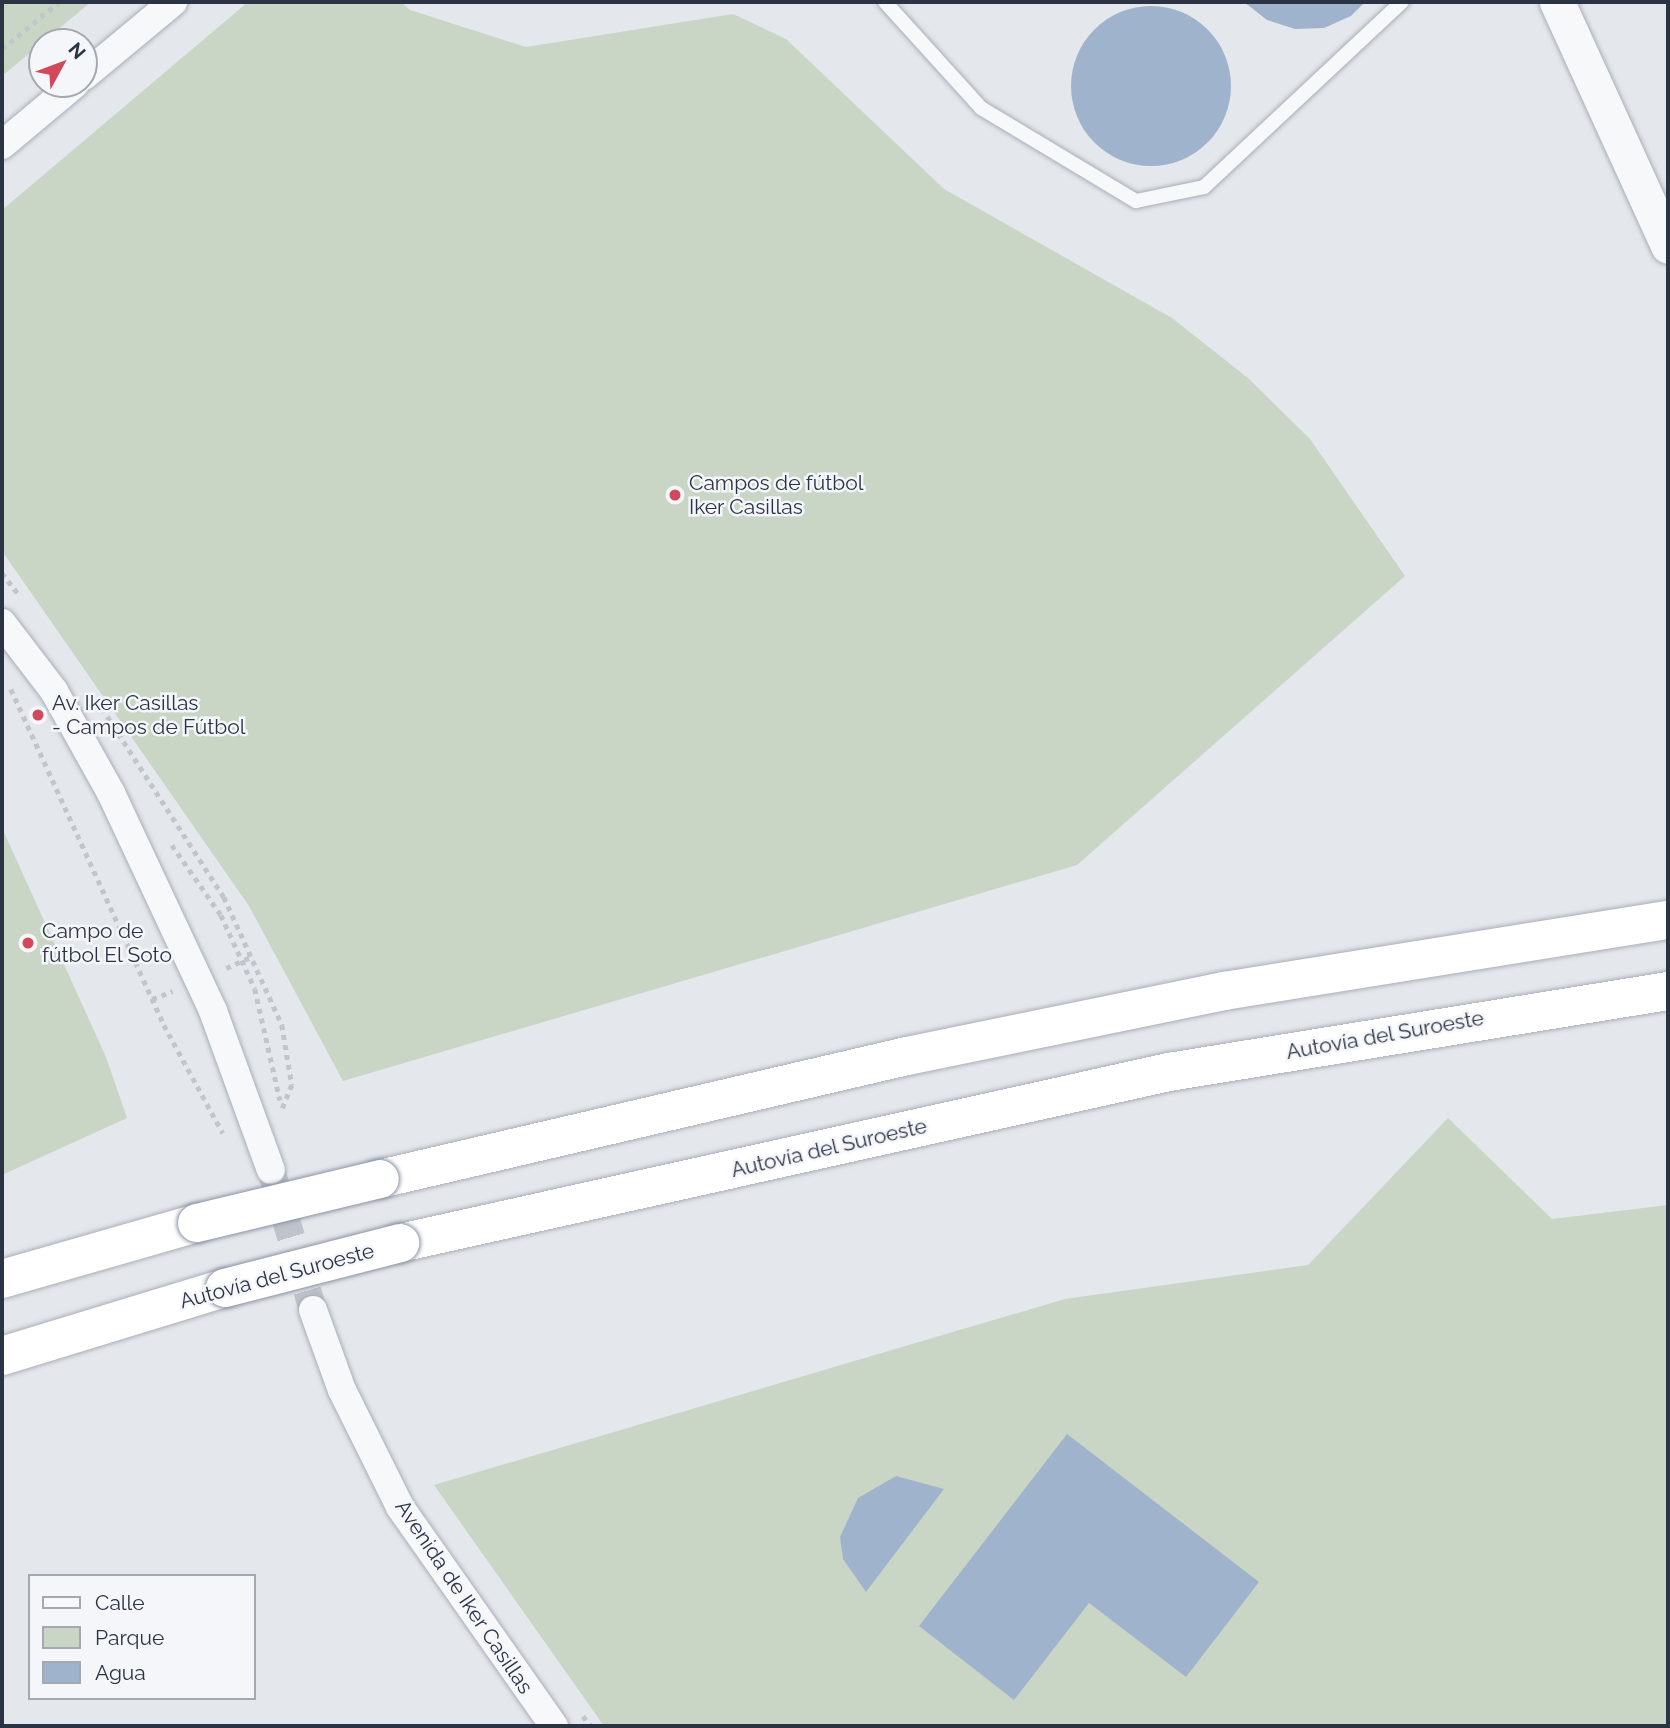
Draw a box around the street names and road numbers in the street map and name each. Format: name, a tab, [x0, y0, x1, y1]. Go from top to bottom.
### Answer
street label: Autovía del Suroeste	[1284, 1005, 1486, 1065]
street label: Autovía del Suroeste	[728, 1113, 930, 1183]
street label: Autovía del Suroeste	[177, 1238, 377, 1314]
street label: Avenida de Iker Casillas	[390, 1495, 538, 1699]

